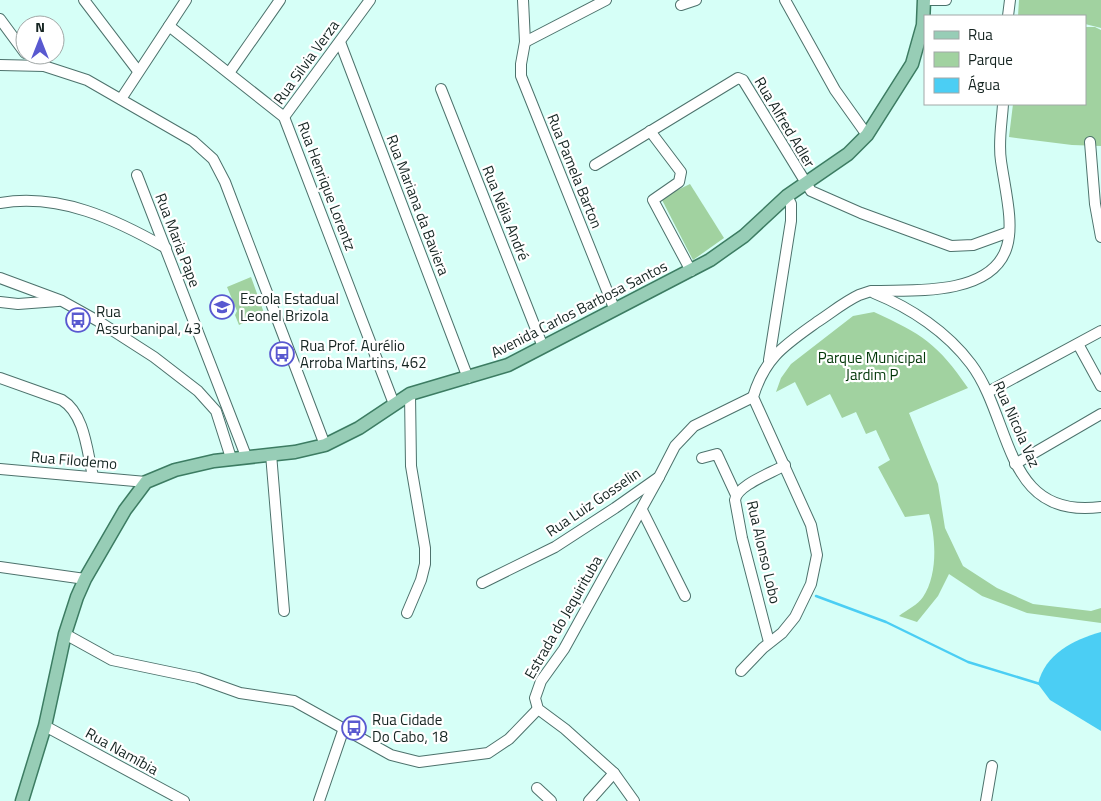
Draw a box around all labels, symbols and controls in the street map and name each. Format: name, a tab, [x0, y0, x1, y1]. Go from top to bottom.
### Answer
north arrow	[15, 15, 65, 65]
street label: Rua Silvia Verza	[267, 15, 345, 109]
legend	[924, 15, 1086, 105]
text: N	[35, 16, 45, 37]
text: Rua	[968, 23, 993, 46]
text: Parque	[968, 48, 1013, 71]
street label: Rua Alfred Adler	[749, 72, 821, 172]
text: Água	[968, 73, 1000, 96]
street label: Rua Pamela Barton	[542, 110, 608, 232]
street label: Rua Henrique Lorentz	[292, 118, 362, 254]
street label: Rua Mariana da Baviera	[381, 131, 456, 279]
street label: Rua Nélia André	[476, 162, 536, 264]
street label: Rua Maria Pape	[149, 190, 207, 290]
street label: Avenida Carlos Barbosa Santos	[487, 254, 671, 364]
place label: Escola Estadual Leonel Brizola	[240, 287, 339, 327]
school or university icon: Escola Estadual Leonel Brizola	[209, 294, 235, 320]
place label: Rua Assurbanipal, 43	[96, 300, 201, 340]
bus stop icon: Rua Assurbanipal, 43	[65, 307, 91, 333]
place label: Rua Prof. Aurélio Arroba Martins, 462	[300, 334, 427, 374]
bus stop icon: Rua Prof. Aurélio Arroba Martins, 462	[269, 341, 295, 367]
park label: Parque Municipal Jardim P	[818, 346, 926, 386]
street label: Rua Nicola Vaz	[988, 377, 1046, 471]
street label: Rua Filodemo	[30, 445, 118, 475]
street label: Rua Luiz Gosselin	[541, 462, 645, 542]
street label: Rua Alonso Lobo	[741, 498, 787, 606]
street label: Estrada do Jequirituba	[518, 551, 608, 683]
place label: Rua Cidade Do Cabo, 18	[372, 708, 448, 748]
bus stop icon: Rua Cidade Do Cabo, 18	[341, 715, 367, 741]
street label: Rua Namíbia	[81, 721, 163, 781]

